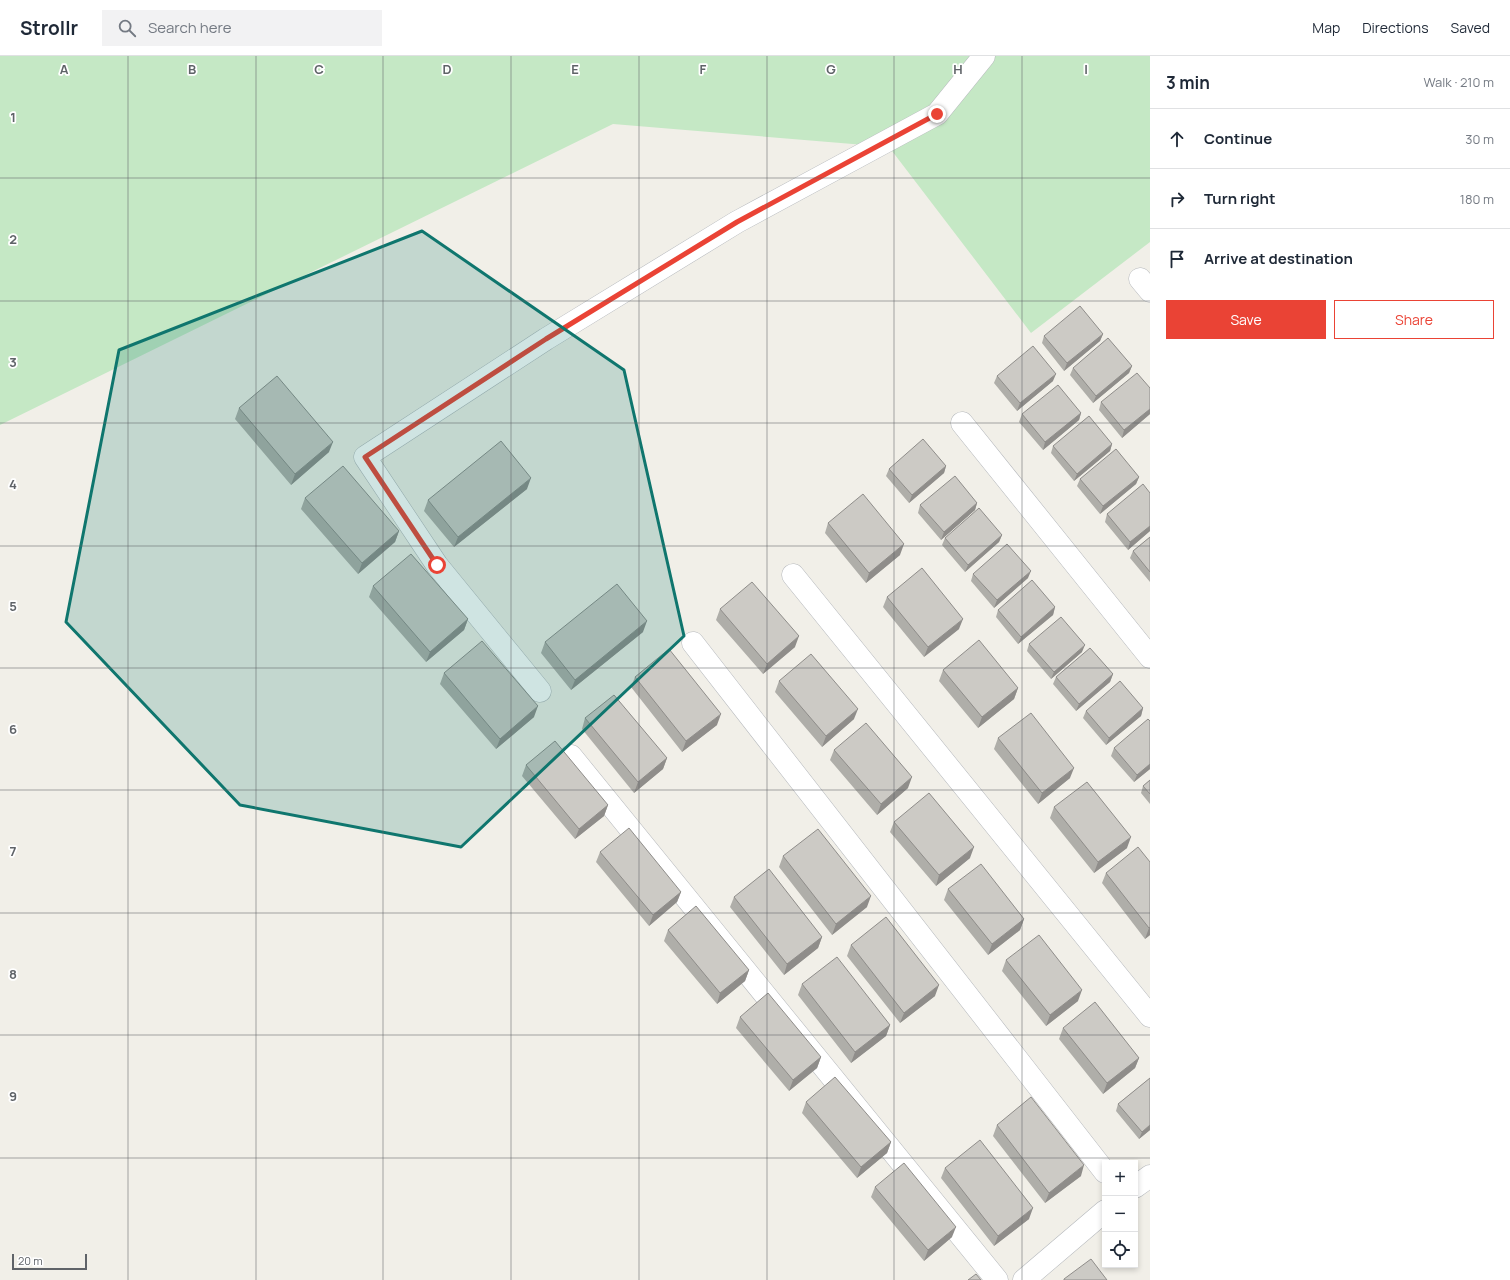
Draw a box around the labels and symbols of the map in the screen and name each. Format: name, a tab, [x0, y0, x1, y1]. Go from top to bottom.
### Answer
text: A	[60, 60, 69, 78]
text: B	[188, 60, 196, 78]
text: C	[314, 60, 324, 78]
text: D	[442, 60, 452, 78]
text: E	[571, 60, 579, 78]
text: F	[700, 60, 707, 78]
text: G	[826, 60, 836, 78]
text: H	[953, 60, 963, 78]
text: I	[1084, 60, 1088, 78]
route end	[928, 105, 946, 123]
text: 1	[10, 108, 16, 126]
text: 2	[9, 230, 17, 248]
text: 3	[9, 353, 17, 371]
text: 4	[9, 475, 17, 493]
route start	[428, 556, 446, 574]
text: 5	[9, 597, 17, 615]
text: 6	[9, 720, 17, 738]
text: 7	[10, 842, 17, 860]
text: 8	[9, 965, 17, 983]
text: 9	[9, 1087, 17, 1105]
scale bar	[12, 1252, 87, 1271]

